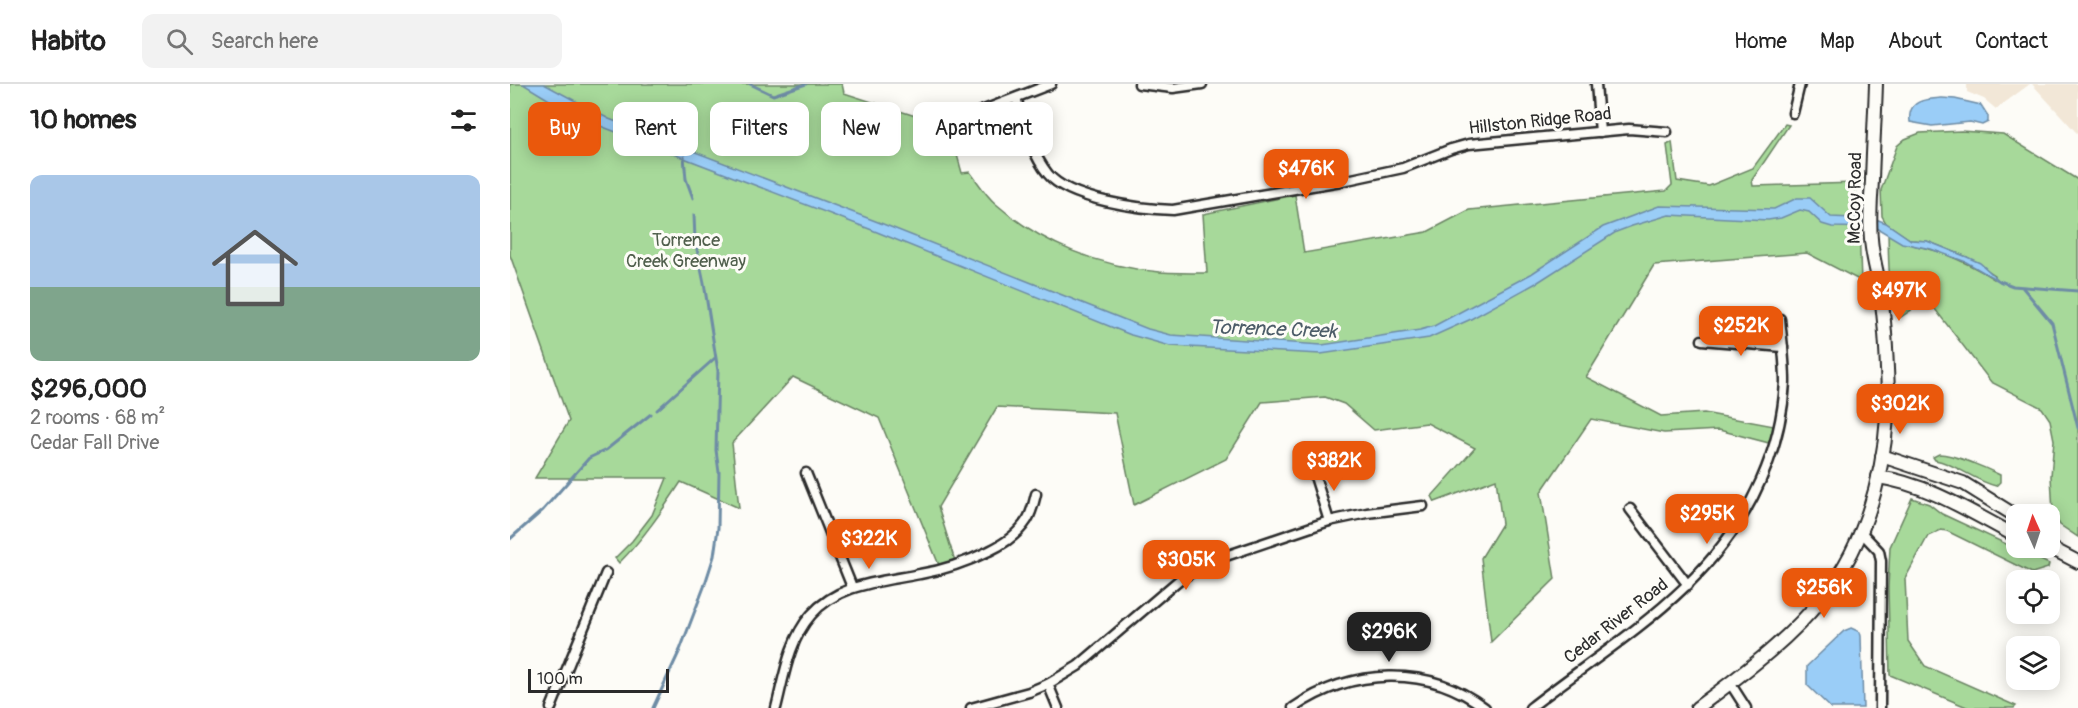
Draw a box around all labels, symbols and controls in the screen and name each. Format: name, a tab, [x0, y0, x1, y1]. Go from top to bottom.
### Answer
search box	[142, 14, 562, 68]
text: Habito	[30, 24, 106, 59]
icon: search	[163, 25, 196, 58]
text: Search here	[211, 27, 318, 55]
text: Home	[1734, 28, 1787, 55]
text: Map	[1820, 28, 1855, 55]
text: About	[1888, 28, 1942, 55]
text: Contact	[1975, 28, 2048, 55]
chip: Buy	[528, 102, 601, 156]
chip: Rent	[613, 102, 698, 156]
chip: Filters	[710, 102, 809, 156]
chip: New	[821, 102, 901, 156]
chip: Apartment	[913, 102, 1053, 156]
street label: Hillston Ridge Road	[1467, 102, 1613, 140]
text: 10 homes	[30, 104, 136, 136]
icon: filters	[447, 104, 480, 137]
pin: $476K	[1264, 149, 1348, 200]
street label: McCoy Road	[1843, 152, 1867, 244]
text: $476K	[1278, 156, 1334, 181]
icon: home	[201, 214, 309, 322]
park label: Torrence Creek Greenway	[626, 229, 746, 273]
pin: $497K	[1857, 271, 1941, 322]
text: $497K	[1871, 278, 1927, 303]
pin: $252K	[1699, 306, 1783, 357]
text: $252K	[1713, 313, 1769, 338]
water label: Torrence Creek	[1209, 314, 1339, 344]
text: $296,000	[30, 373, 147, 405]
pin: $302K	[1858, 384, 1942, 435]
text: $302K	[1871, 391, 1929, 416]
text: 2 rooms · 68 m²	[30, 405, 165, 430]
text: Cedar Fall Drive	[30, 430, 159, 455]
pin: $382K	[1292, 441, 1376, 492]
text: $382K	[1306, 448, 1362, 473]
pin: $295K	[1665, 494, 1749, 545]
text: $295K	[1679, 501, 1735, 526]
north arrow	[2006, 504, 2060, 558]
map controls	[2006, 504, 2060, 690]
pin: $322K	[827, 519, 911, 570]
text: $322K	[841, 526, 897, 551]
pin: $305K	[1144, 540, 1228, 591]
text: $305K	[1157, 547, 1215, 572]
pin: $256K	[1782, 568, 1866, 619]
button: locate	[2006, 570, 2060, 624]
street label: Cedar River Road	[1559, 573, 1673, 669]
text: $256K	[1796, 575, 1852, 600]
pin: $296K	[1347, 612, 1431, 663]
text: $296K	[1361, 619, 1417, 644]
button: layers	[2006, 636, 2060, 690]
scale bar	[528, 666, 669, 694]
text: 100 m	[537, 669, 583, 689]

